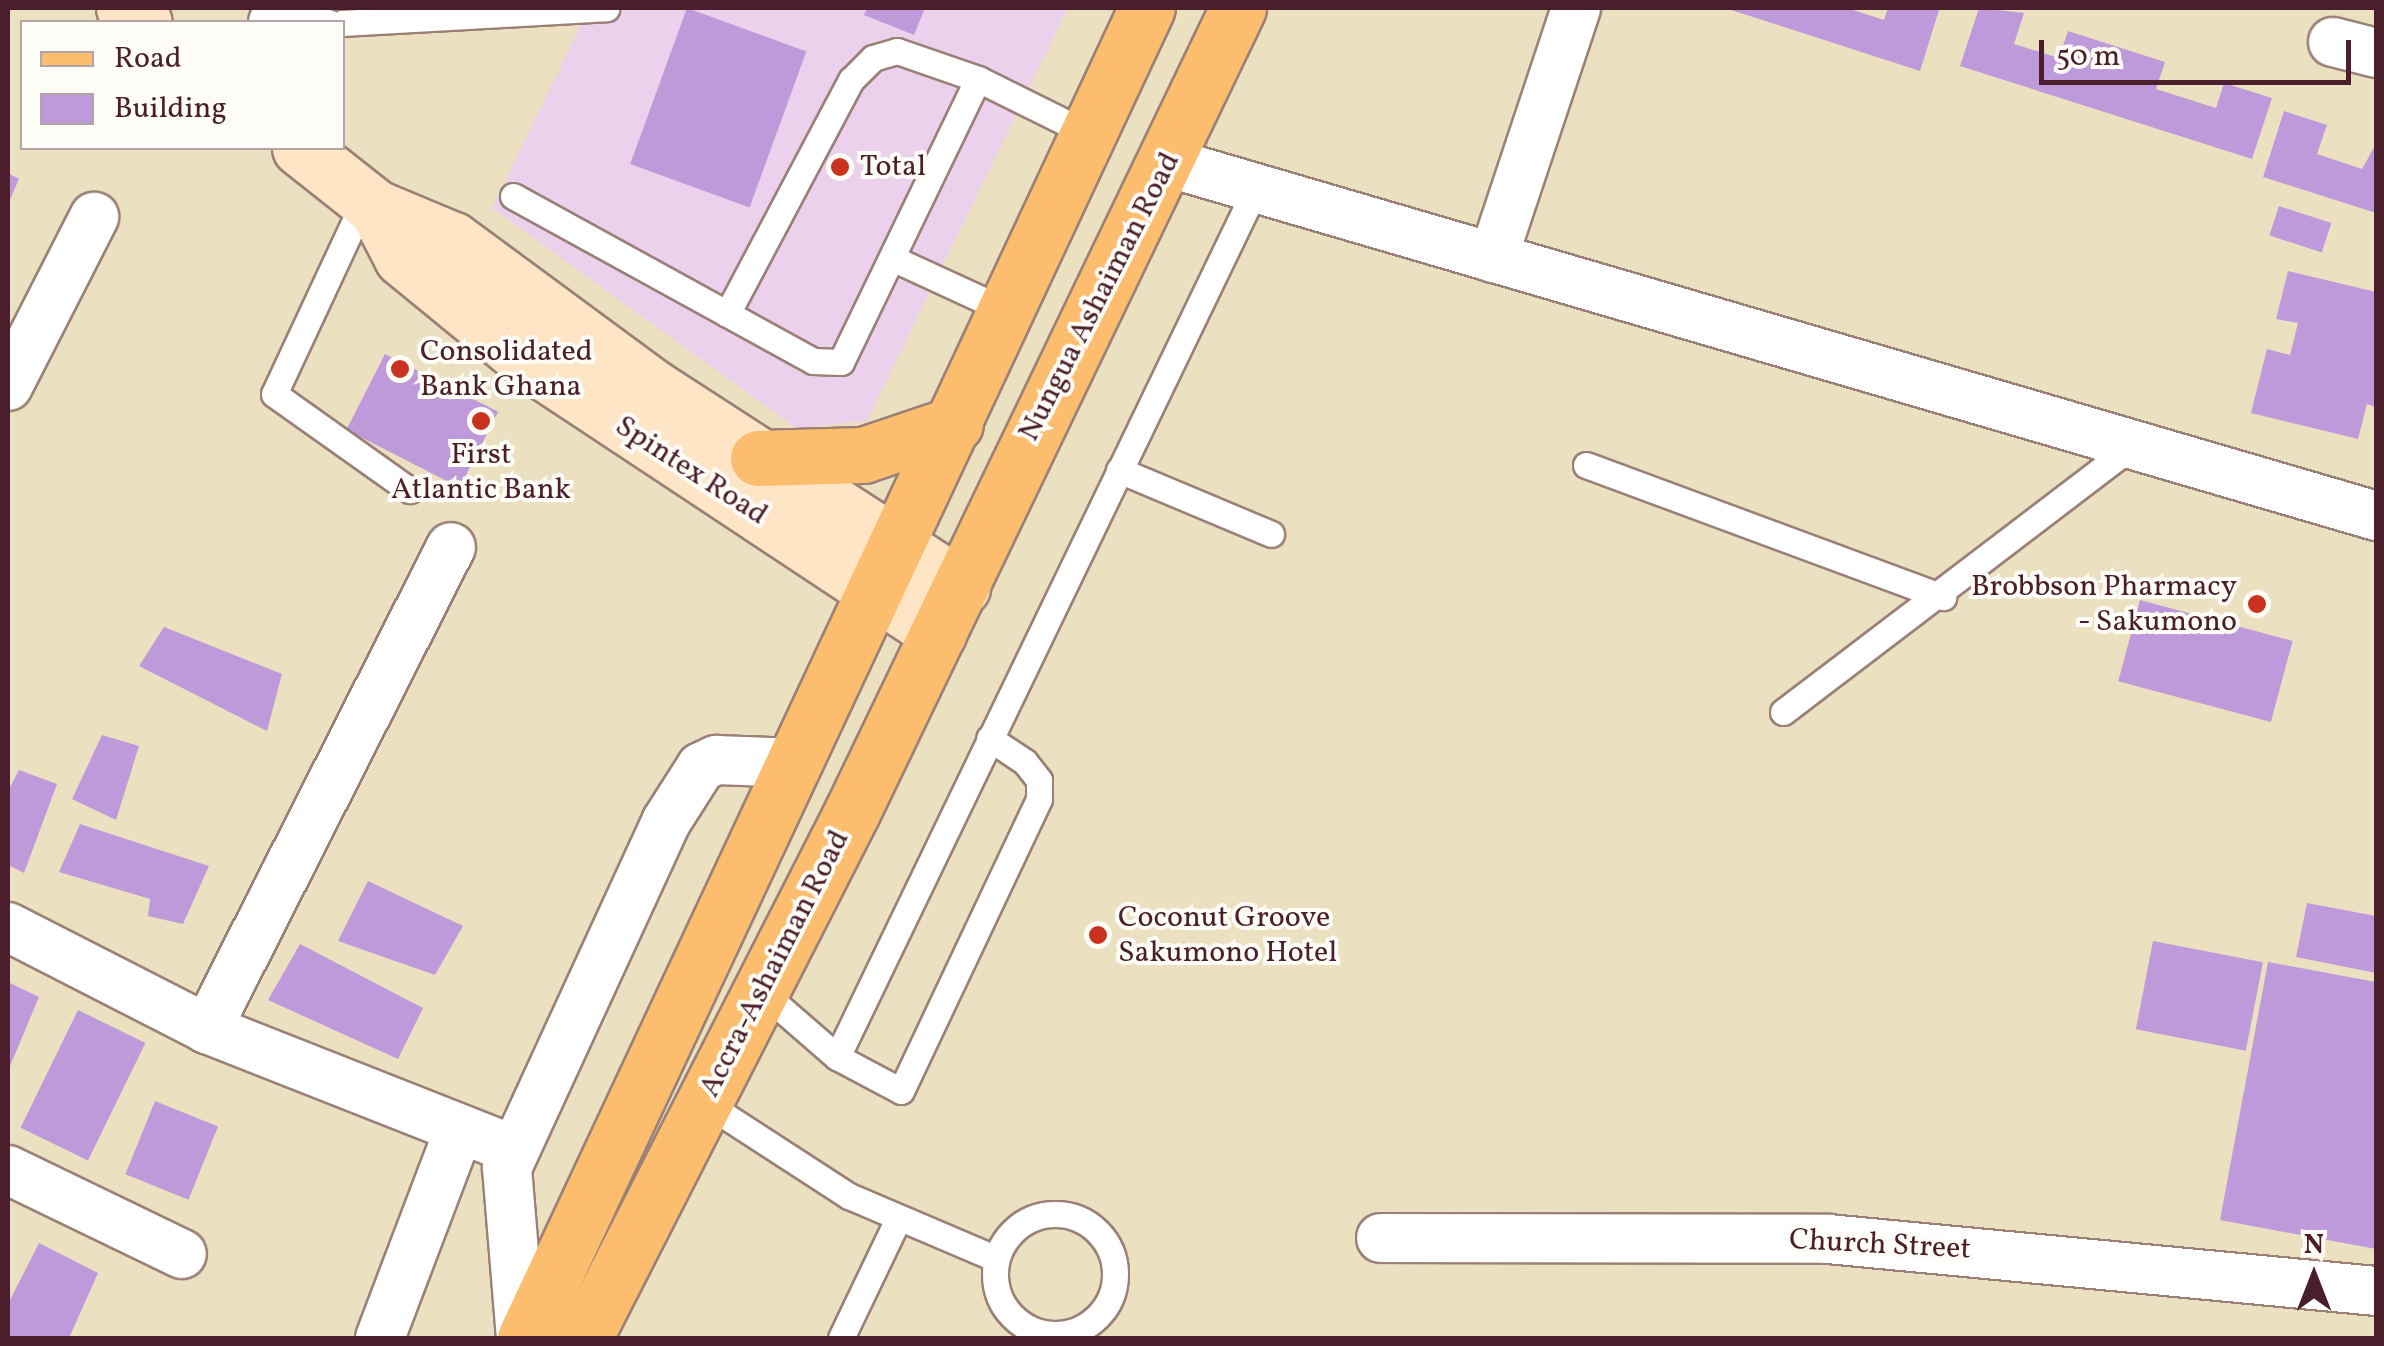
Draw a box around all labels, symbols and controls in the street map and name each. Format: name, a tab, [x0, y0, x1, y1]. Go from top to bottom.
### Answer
legend	[20, 20, 345, 150]
scale bar	[2044, 20, 2356, 82]
text: 50 m	[2056, 36, 2120, 78]
text: Road	[114, 38, 182, 80]
text: Building	[114, 88, 227, 130]
street label: Nungua Ashaiman Road	[1011, 147, 1189, 447]
place label: Total	[860, 149, 926, 185]
marker: Total	[829, 156, 851, 178]
place label: Consolidated Bank Ghana	[420, 334, 593, 404]
marker: Consolidated Bank Ghana	[389, 358, 411, 380]
street label: Spintex Road	[608, 408, 774, 534]
marker: First Atlantic Bank	[470, 410, 492, 432]
place label: First Atlantic Bank	[391, 437, 571, 508]
place label: Brobbson Pharmacy - Sakumono	[1971, 569, 2237, 640]
marker: Brobbson Pharmacy - Sakumono	[2246, 593, 2268, 615]
street label: Accra-Ashaiman Road	[692, 825, 858, 1103]
place label: Coconut Groove Sakumono Hotel	[1118, 900, 1337, 970]
marker: Coconut Groove Sakumono Hotel	[1087, 924, 1109, 946]
street label: Church Street	[1788, 1222, 1972, 1268]
north arrow	[2264, 1226, 2364, 1326]
text: N	[2304, 1226, 2324, 1265]

